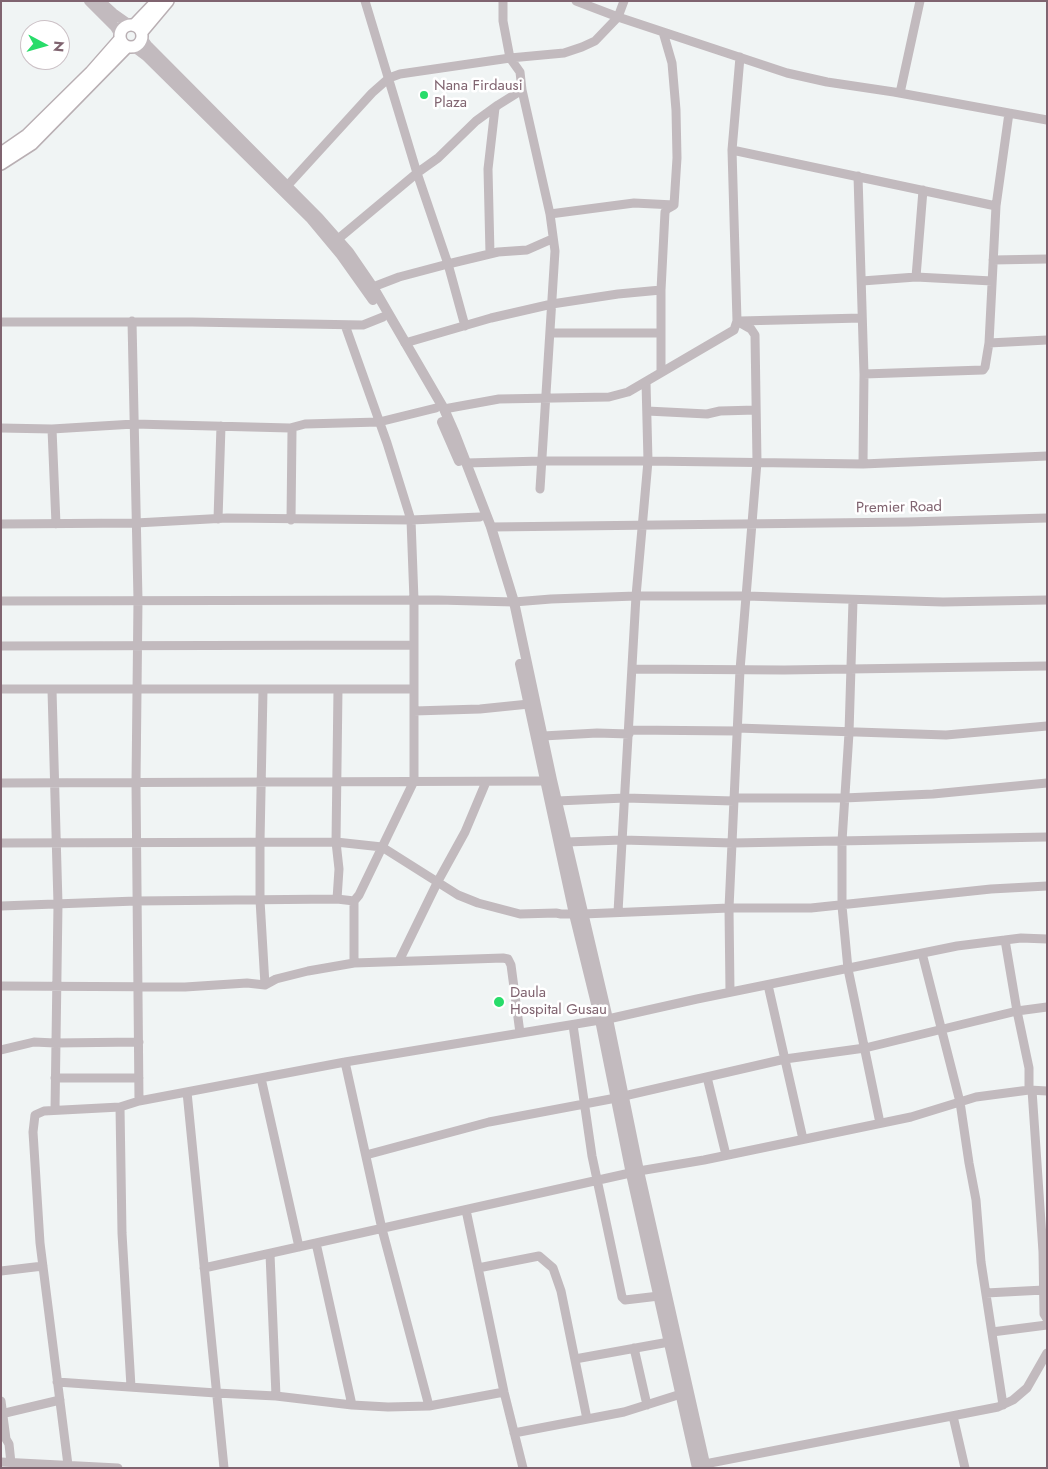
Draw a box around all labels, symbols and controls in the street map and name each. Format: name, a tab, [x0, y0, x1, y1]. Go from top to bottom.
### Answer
north arrow	[20, 20, 70, 70]
text: N	[48, 40, 69, 53]
place label: Nana Firdausi Plaza	[434, 77, 523, 112]
marker: Nana Firdausi Plaza	[418, 89, 430, 101]
street label: Premier Road	[856, 498, 942, 518]
place label: Daula Hospital Gusau	[510, 984, 607, 1019]
marker: Daula Hospital Gusau	[492, 995, 506, 1009]

